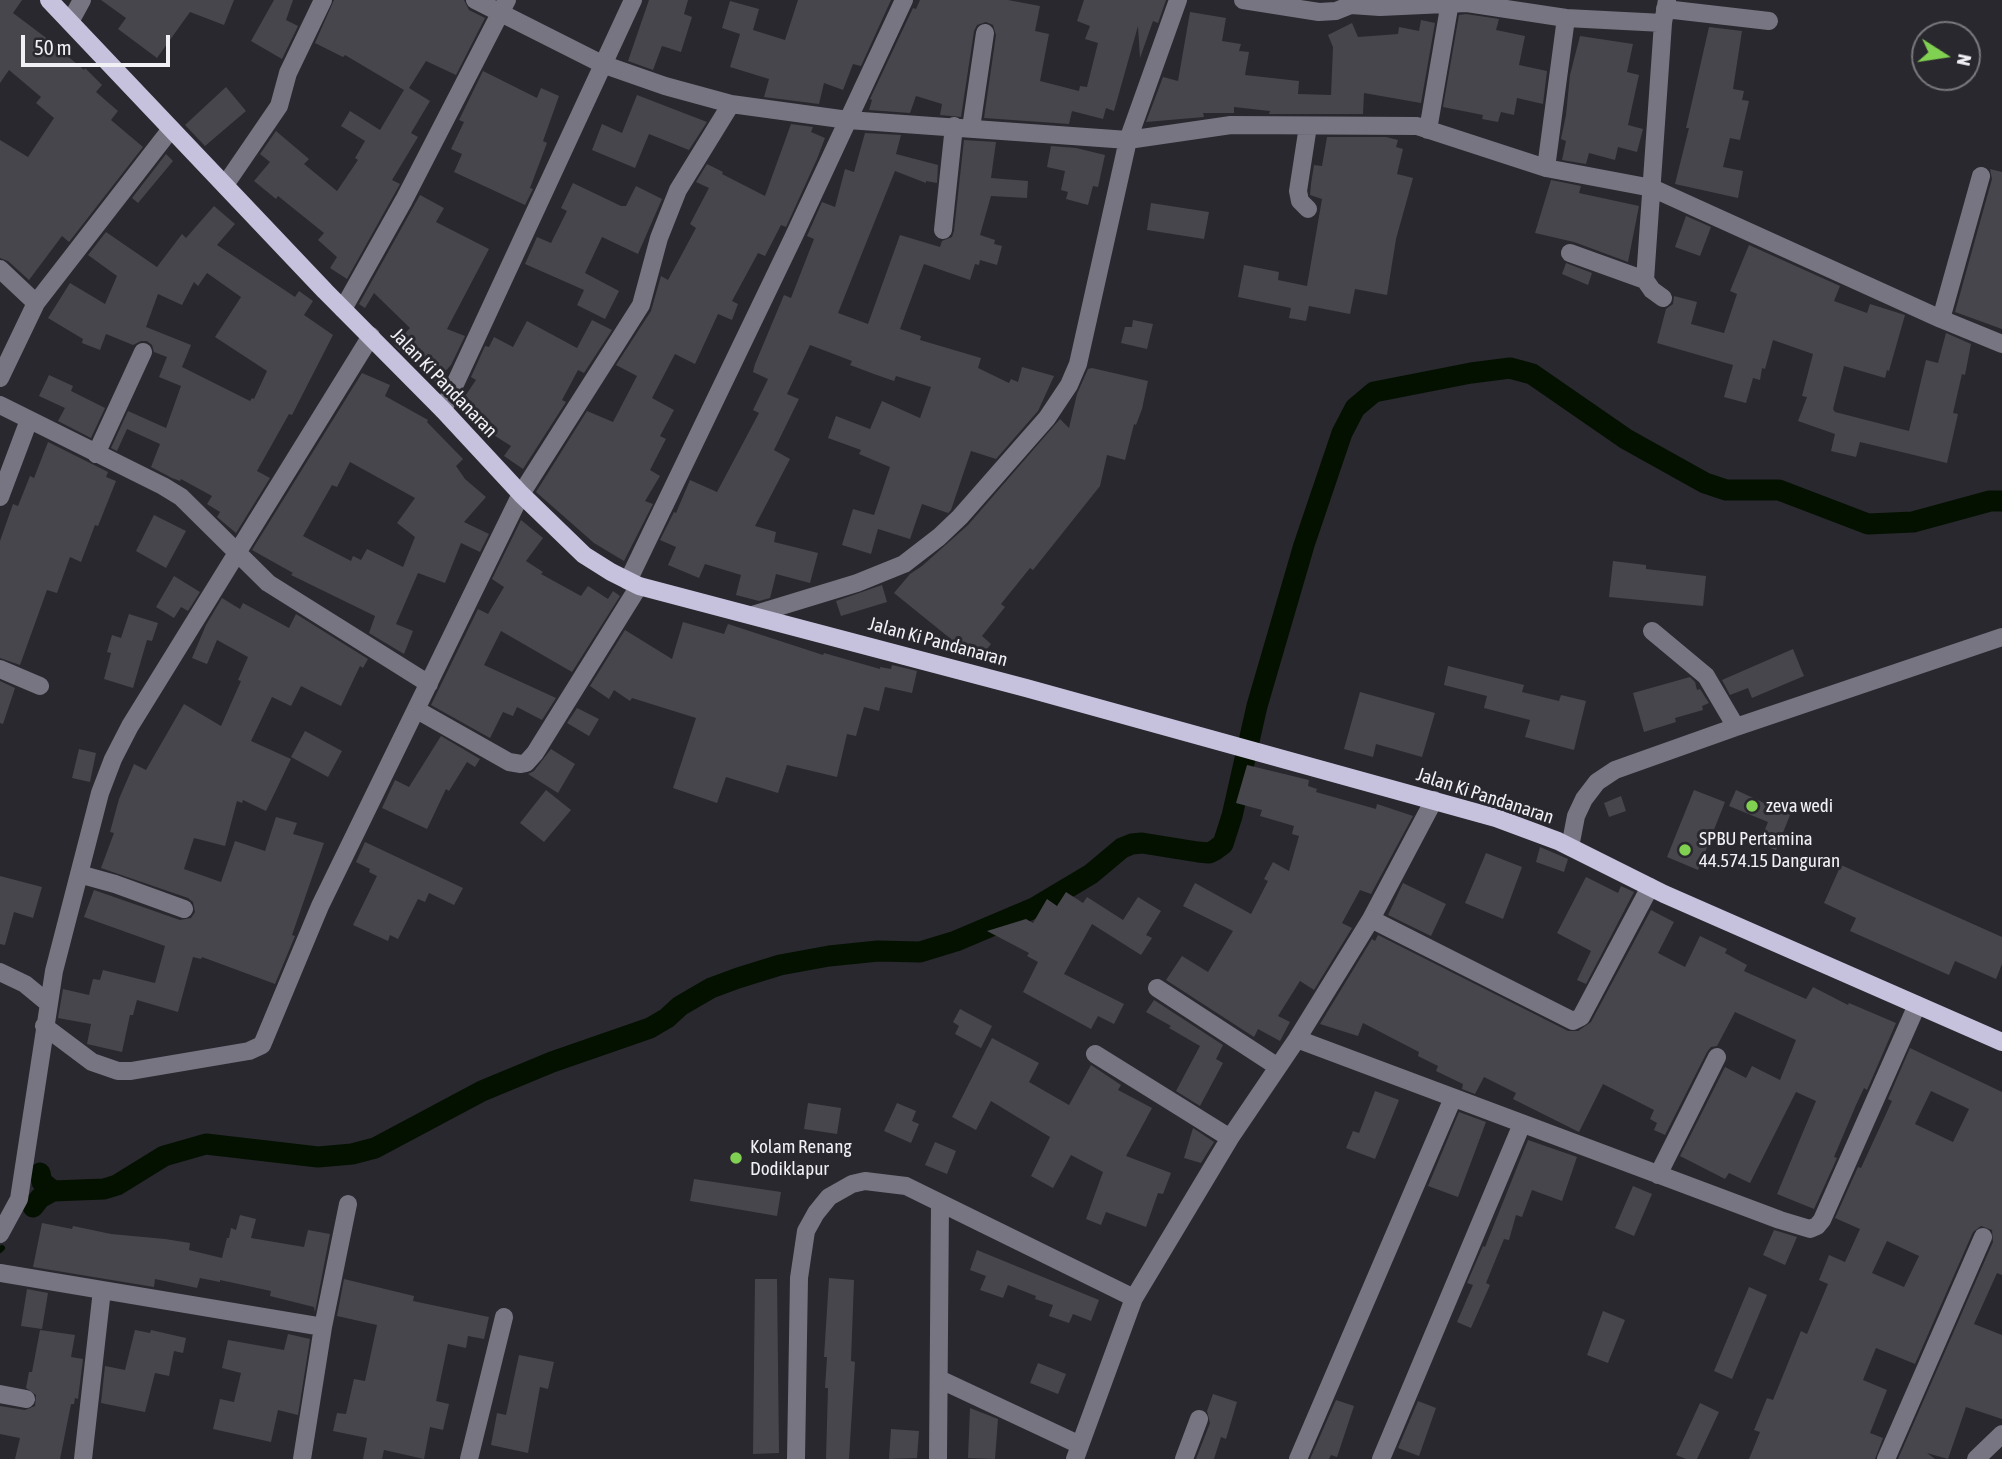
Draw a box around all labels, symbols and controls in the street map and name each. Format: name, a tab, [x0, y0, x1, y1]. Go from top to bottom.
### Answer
scale bar	[24, 21, 173, 65]
north arrow	[1911, 21, 1981, 91]
text: 50 m	[34, 35, 72, 59]
text: N	[1953, 52, 1977, 68]
street label: Jalan Ki Pandanaran	[386, 324, 502, 442]
street label: Jalan Ki Pandanaran	[866, 612, 1010, 672]
street label: Jalan Ki Pandanaran	[1413, 763, 1557, 829]
place label: zeva wedi	[1766, 795, 1833, 817]
marker: zeva wedi	[1744, 798, 1760, 814]
place label: SPBU Pertamina 44.574.15 Danguran	[1699, 828, 1840, 872]
marker: SPBU Pertamina 44.574.15 Danguran	[1677, 842, 1693, 858]
place label: Kolam Renang Dodiklapur	[750, 1136, 852, 1180]
marker: Kolam Renang Dodiklapur	[728, 1150, 744, 1166]

